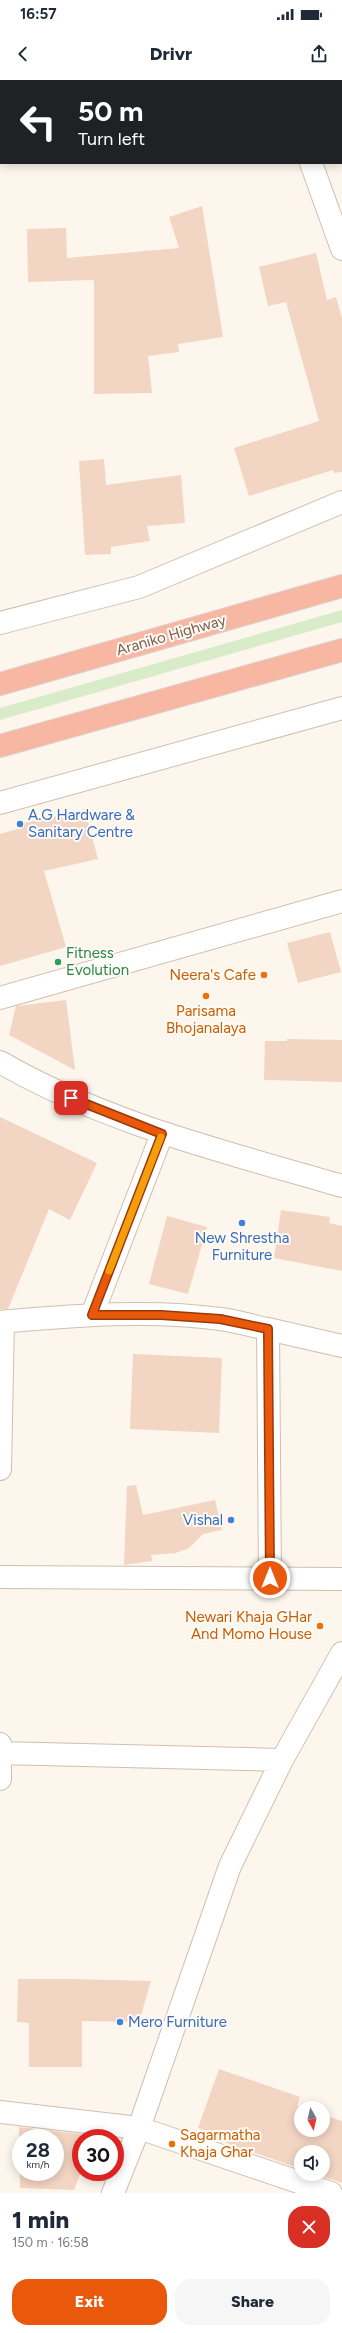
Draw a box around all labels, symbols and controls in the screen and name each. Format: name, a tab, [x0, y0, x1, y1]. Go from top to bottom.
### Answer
text: 16:57	[20, 5, 57, 23]
icon: back	[12, 43, 34, 65]
text: Drivr	[150, 43, 192, 65]
icon: share	[308, 43, 330, 65]
text: 50 m	[78, 94, 144, 128]
icon: left	[12, 96, 64, 148]
text: Turn left	[78, 128, 145, 150]
street label: Araniko Highway	[114, 611, 228, 659]
place label: A.G Hardware & Sanitary Centre	[28, 806, 135, 841]
marker: A.G Hardware & Sanitary Centre	[15, 819, 25, 829]
place label: Fitness Evolution	[66, 944, 129, 979]
marker: Fitness Evolution	[53, 957, 63, 967]
place label: Neera's Cafe	[169, 966, 256, 984]
marker: Neera's Cafe	[259, 970, 269, 980]
marker: Parisama Bhojanalaya	[201, 991, 211, 1001]
place label: Parisama Bhojanalaya	[166, 1002, 246, 1037]
pin	[54, 1081, 88, 1115]
icon: arrive	[60, 1087, 82, 1109]
marker: New Shrestha Furniture	[237, 1218, 247, 1228]
place label: New Shrestha Furniture	[195, 1229, 289, 1264]
place label: Vishal	[183, 1511, 223, 1529]
marker: Vishal	[226, 1515, 236, 1525]
position arrow	[249, 1557, 291, 1599]
place label: Newari Khaja GHar And Momo House	[185, 1608, 312, 1643]
marker: Newari Khaja GHar And Momo House	[315, 1621, 325, 1631]
place label: Mero Furniture	[128, 2013, 227, 2031]
marker: Mero Furniture	[115, 2017, 125, 2027]
north arrow	[294, 2101, 330, 2137]
map controls	[294, 2101, 330, 2181]
place label: Sagarmatha Khaja Ghar	[180, 2126, 261, 2161]
speed limit sign: 30	[72, 2129, 124, 2181]
text: 28	[26, 2138, 50, 2162]
marker: Sagarmatha Khaja Ghar	[167, 2139, 177, 2149]
button: sound	[294, 2145, 330, 2181]
text: km/h	[27, 2158, 49, 2171]
text: 1 min	[12, 2205, 69, 2234]
button: close	[288, 2206, 330, 2248]
text: 150 m · 16:58	[12, 2235, 89, 2250]
button: Exit	[12, 2279, 167, 2325]
button: Share	[175, 2279, 330, 2325]

